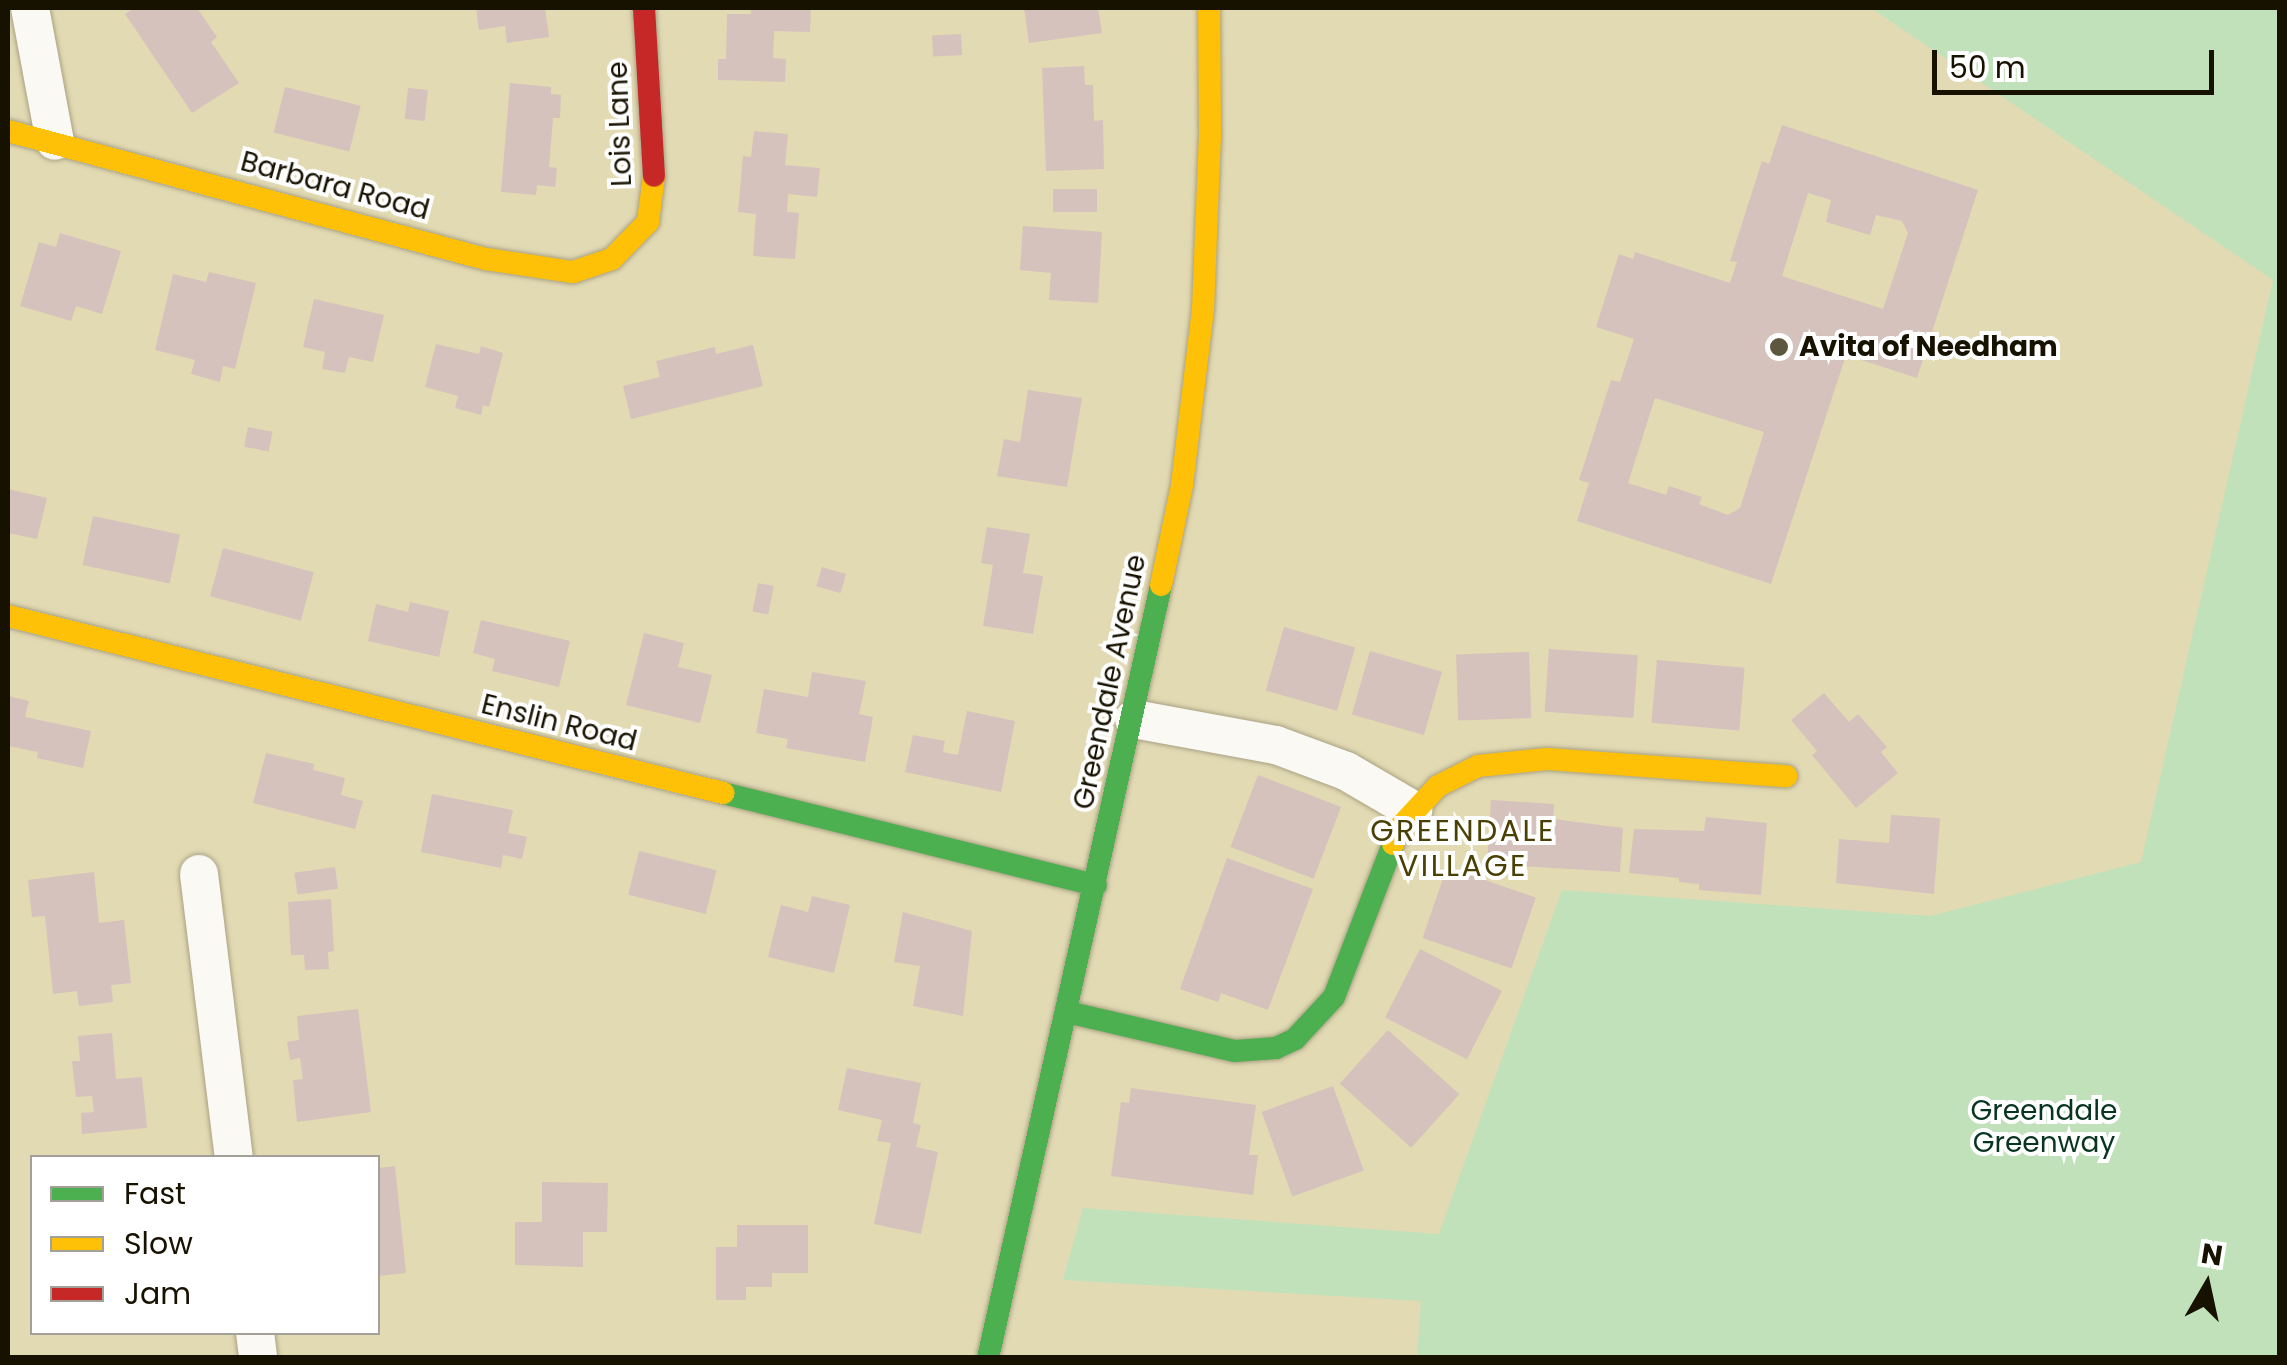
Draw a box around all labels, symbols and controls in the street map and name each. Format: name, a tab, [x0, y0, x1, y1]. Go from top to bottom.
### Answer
scale bar	[1937, 30, 2220, 92]
text: 50 m	[1949, 46, 2026, 89]
street label: Lois Lane	[601, 61, 639, 187]
street label: Barbara Road	[237, 145, 433, 227]
place label: Avita of Needham	[1799, 330, 2058, 364]
marker: Avita of Needham	[1768, 336, 1790, 358]
street label: Greendale Avenue	[1067, 552, 1153, 812]
street label: Enslin Road	[478, 687, 640, 759]
district label: GREENDALE VILLAGE	[1370, 813, 1556, 884]
park label: Greendale Greenway	[1971, 1094, 2117, 1160]
legend	[30, 1155, 380, 1335]
text: Fast	[124, 1172, 186, 1215]
text: Slow	[124, 1222, 193, 1265]
text: N	[2198, 1234, 2225, 1276]
north arrow	[2157, 1235, 2257, 1335]
text: Jam	[124, 1272, 191, 1315]

